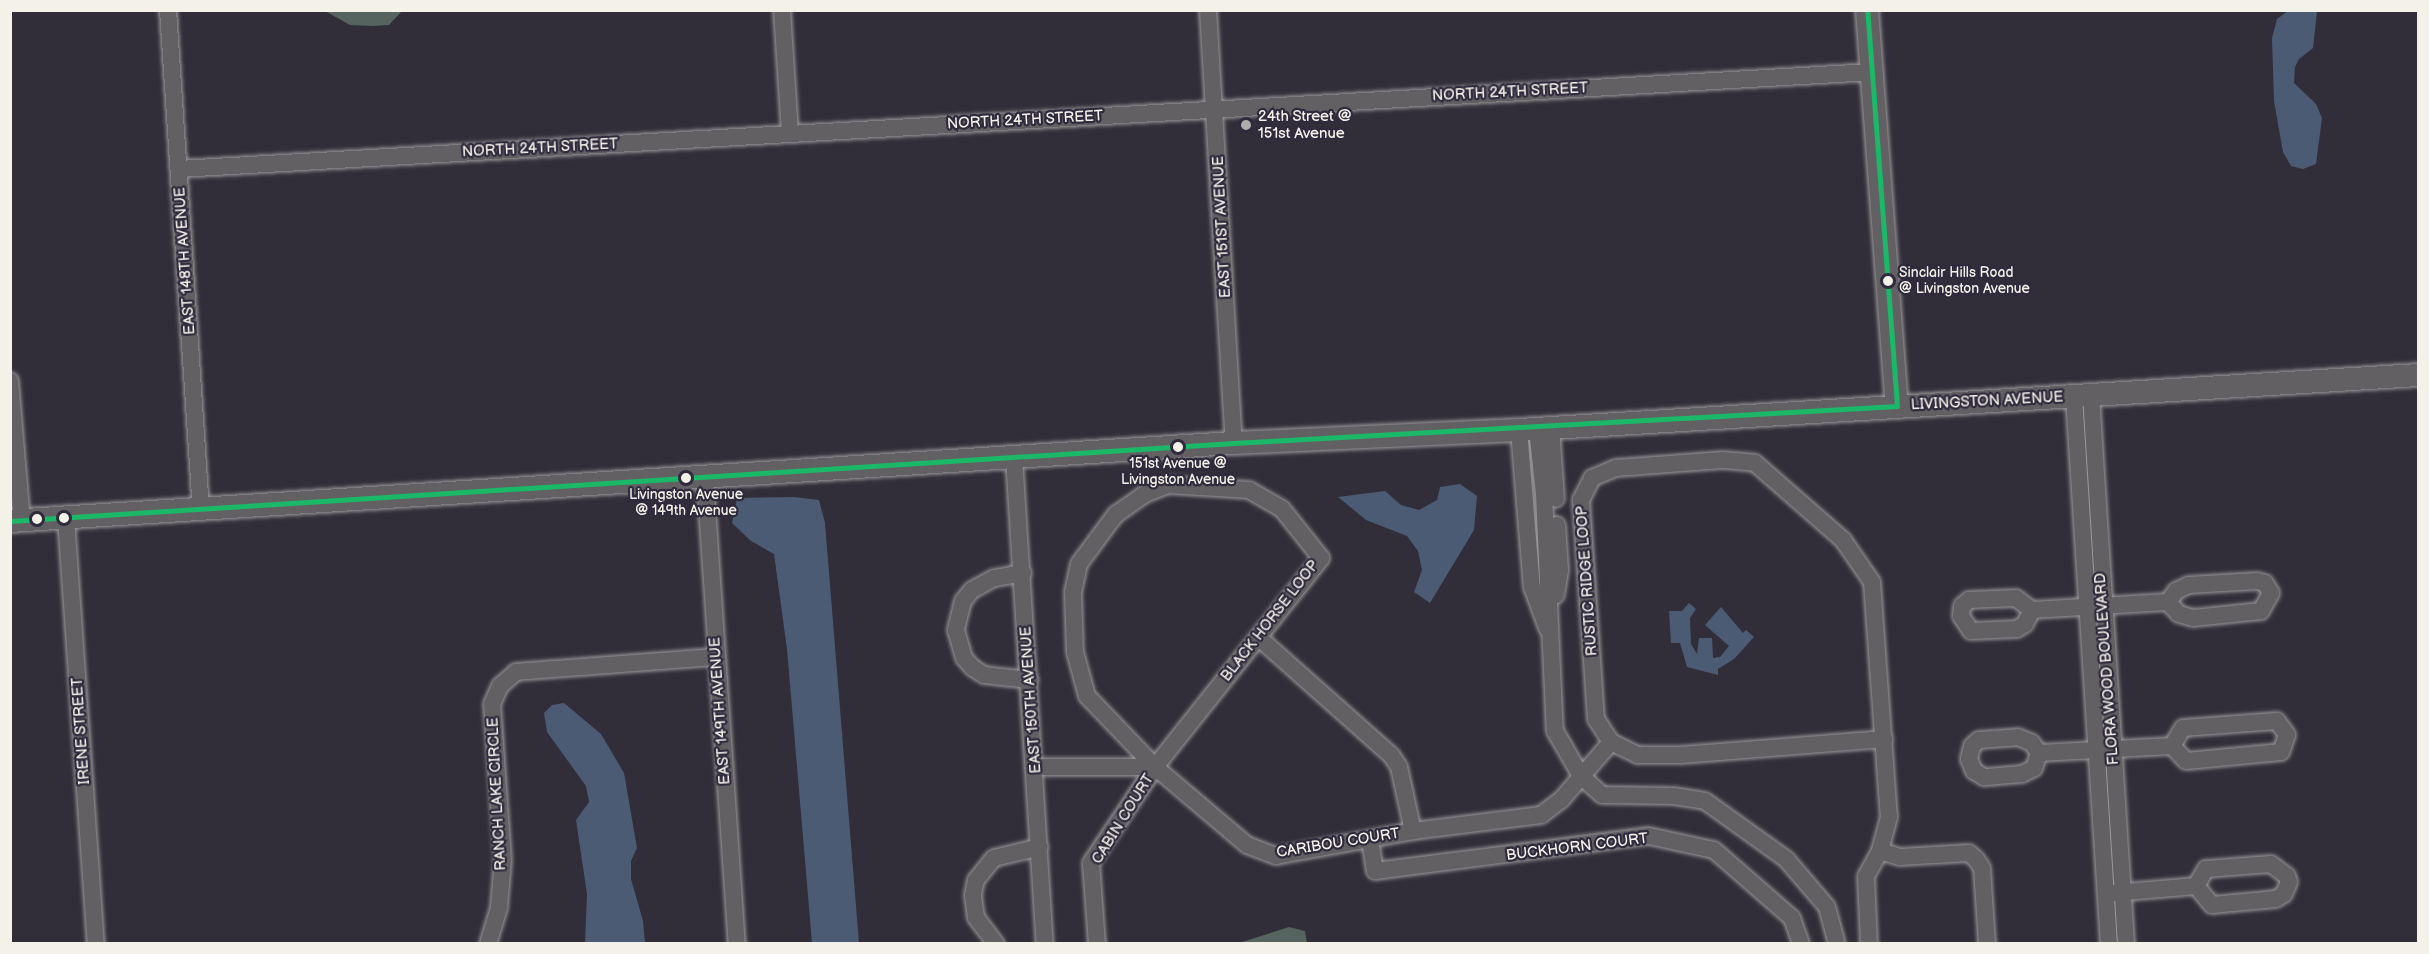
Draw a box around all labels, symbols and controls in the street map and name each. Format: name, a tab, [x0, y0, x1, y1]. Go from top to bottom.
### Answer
street label: NORTH 24TH STREET	[1431, 79, 1589, 105]
street label: NORTH 24TH STREET	[946, 107, 1104, 133]
place label: 24th Street @ 151st Avenue	[1258, 107, 1352, 142]
marker: 24th Street @ 151st Avenue	[1239, 118, 1253, 132]
street label: NORTH 24TH STREET	[461, 135, 619, 161]
street label: EAST 151ST AVENUE	[1209, 156, 1235, 298]
street label: EAST 148TH AVENUE	[171, 187, 199, 335]
place label: Sinclair Hills Road @ Livingston Avenue	[1899, 265, 2030, 298]
marker: Sinclair Hills Road @ Livingston Avenue	[1882, 275, 1894, 287]
street label: LIVINGSTON AVENUE	[1910, 388, 2064, 414]
marker: 151st Avenue @ Livingston Avenue	[1172, 441, 1184, 453]
place label: 151st Avenue @ Livingston Avenue	[1121, 456, 1235, 488]
marker: Livingston Avenue @ 149th Avenue	[680, 472, 692, 484]
place label: Livingston Avenue @ 149th Avenue	[629, 487, 743, 520]
street label: RUSTIC RIDGE LOOP	[1573, 505, 1601, 657]
unlabelled marker	[58, 512, 70, 524]
unlabelled marker	[31, 513, 43, 525]
street label: BLACK HORSE LOOP	[1217, 557, 1323, 685]
street label: FLORA WOOD BOULEVARD	[2091, 572, 2123, 766]
street label: EAST 150TH AVENUE	[1017, 626, 1045, 774]
street label: EAST 149TH AVENUE	[706, 637, 734, 785]
street label: IRENE STREET	[68, 677, 94, 785]
street label: RANCH LAKE CIRCLE	[484, 717, 510, 871]
street label: CABIN COURT	[1088, 771, 1158, 867]
street label: CARIBOU COURT	[1275, 824, 1401, 862]
street label: BUCKHORN COURT	[1505, 829, 1649, 865]

